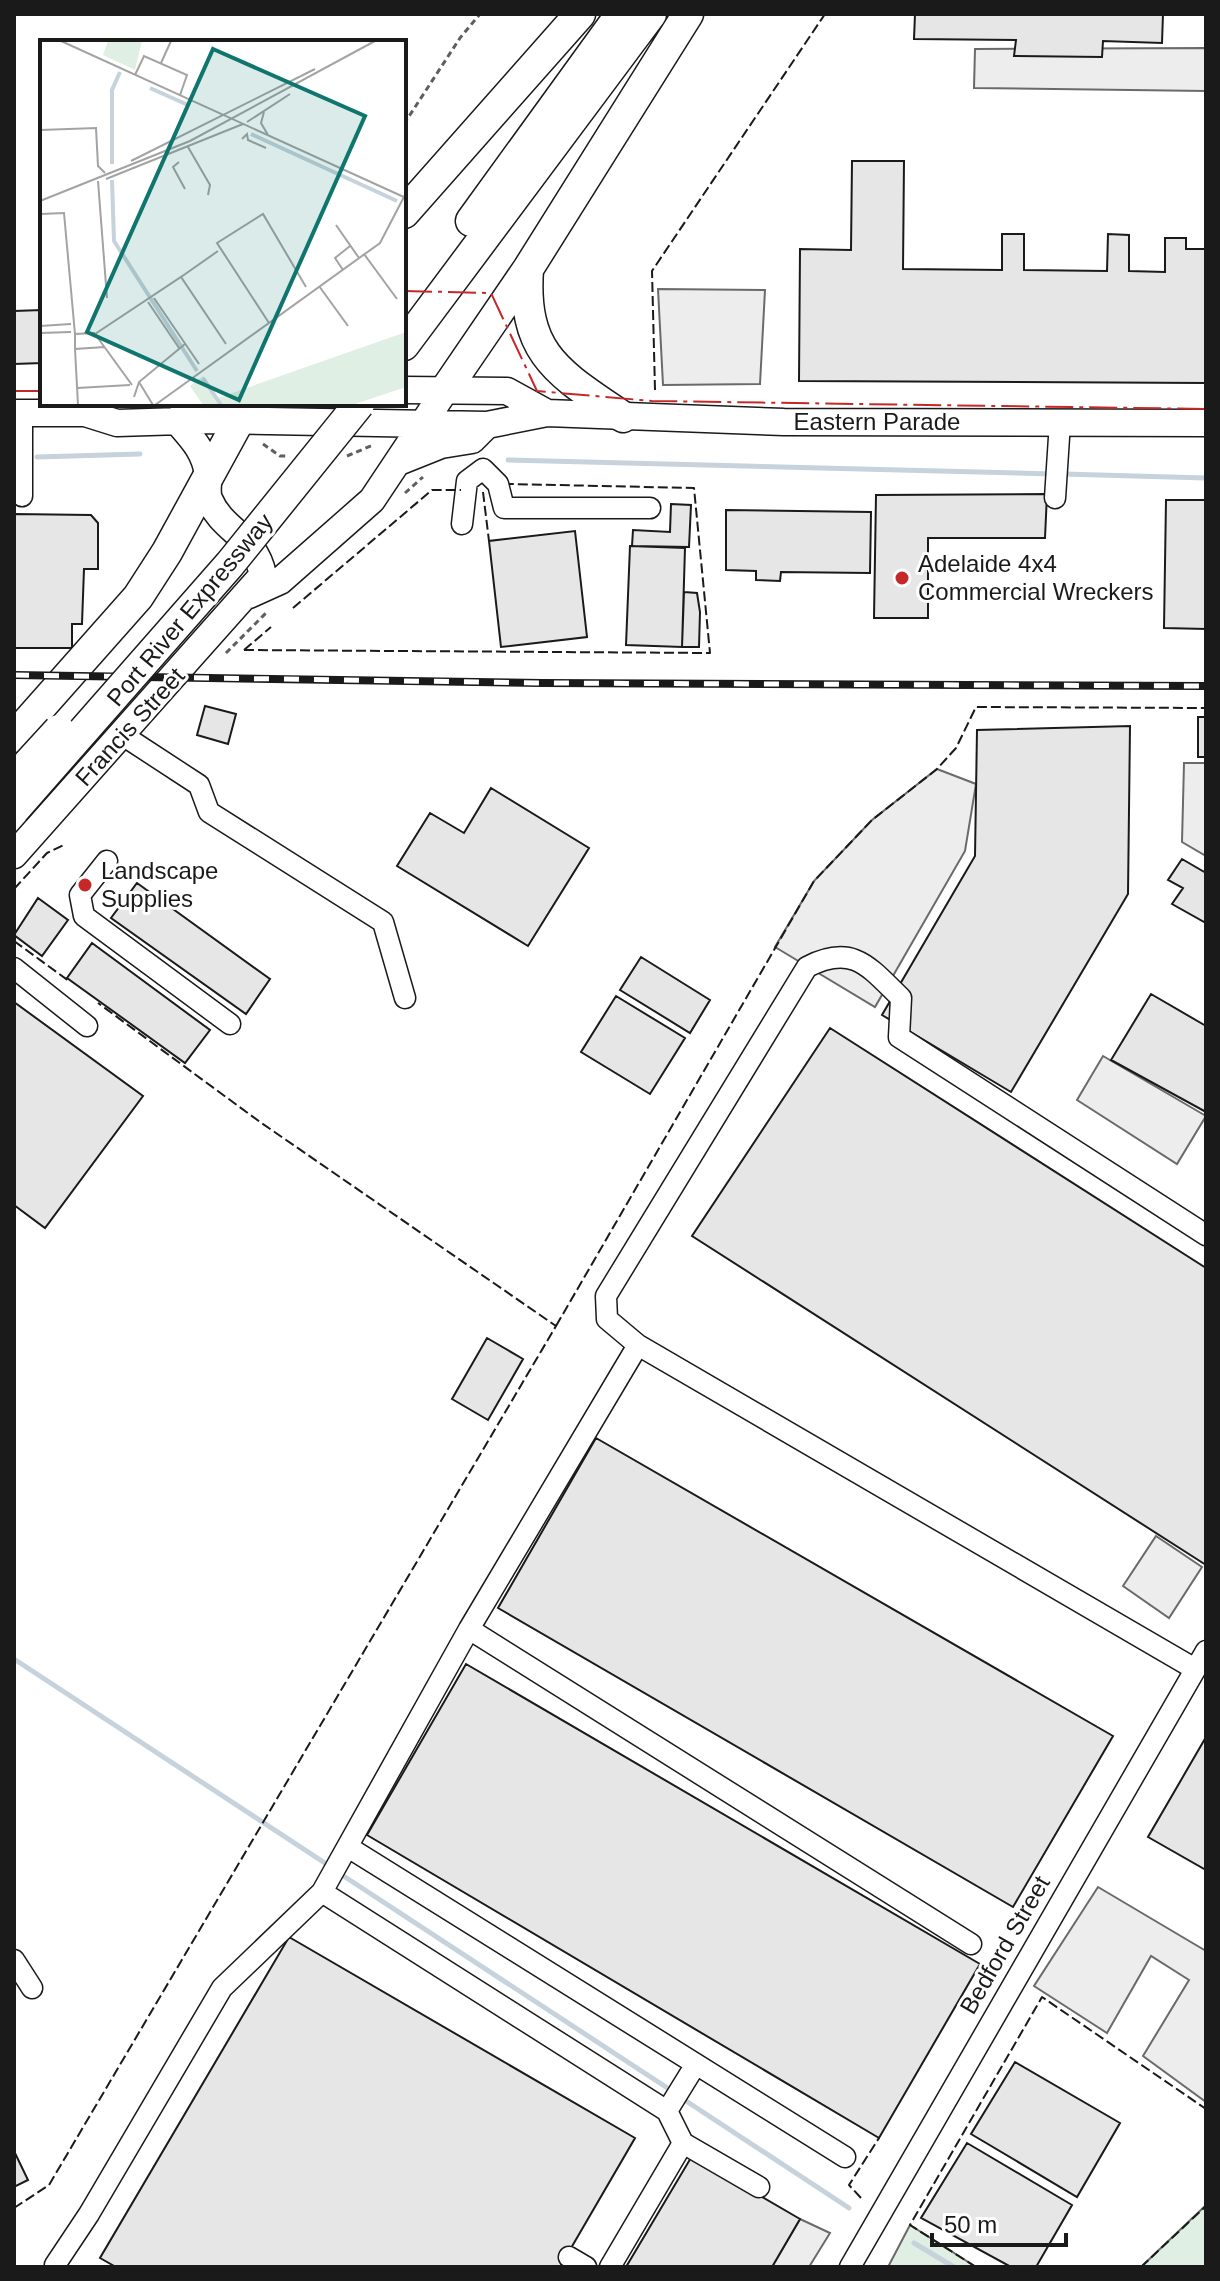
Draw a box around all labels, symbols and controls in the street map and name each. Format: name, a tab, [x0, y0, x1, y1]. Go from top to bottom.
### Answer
inset map	[40, 40, 406, 406]
street label: Eastern Parade	[794, 408, 960, 435]
street label: Port River Expressway	[101, 508, 278, 711]
place label: Adelaide 4x4 Commercial Wreckers	[918, 550, 1154, 605]
marker: Adelaide 4x4 Commercial Wreckers	[893, 569, 911, 587]
street label: Francis Street	[70, 662, 190, 791]
place label: Landscape Supplies	[101, 857, 218, 912]
marker: Landscape Supplies	[76, 876, 94, 894]
street label: Bedford Street	[954, 1871, 1055, 2019]
scale bar	[932, 2197, 1066, 2247]
text: 50 m	[944, 2211, 997, 2238]

